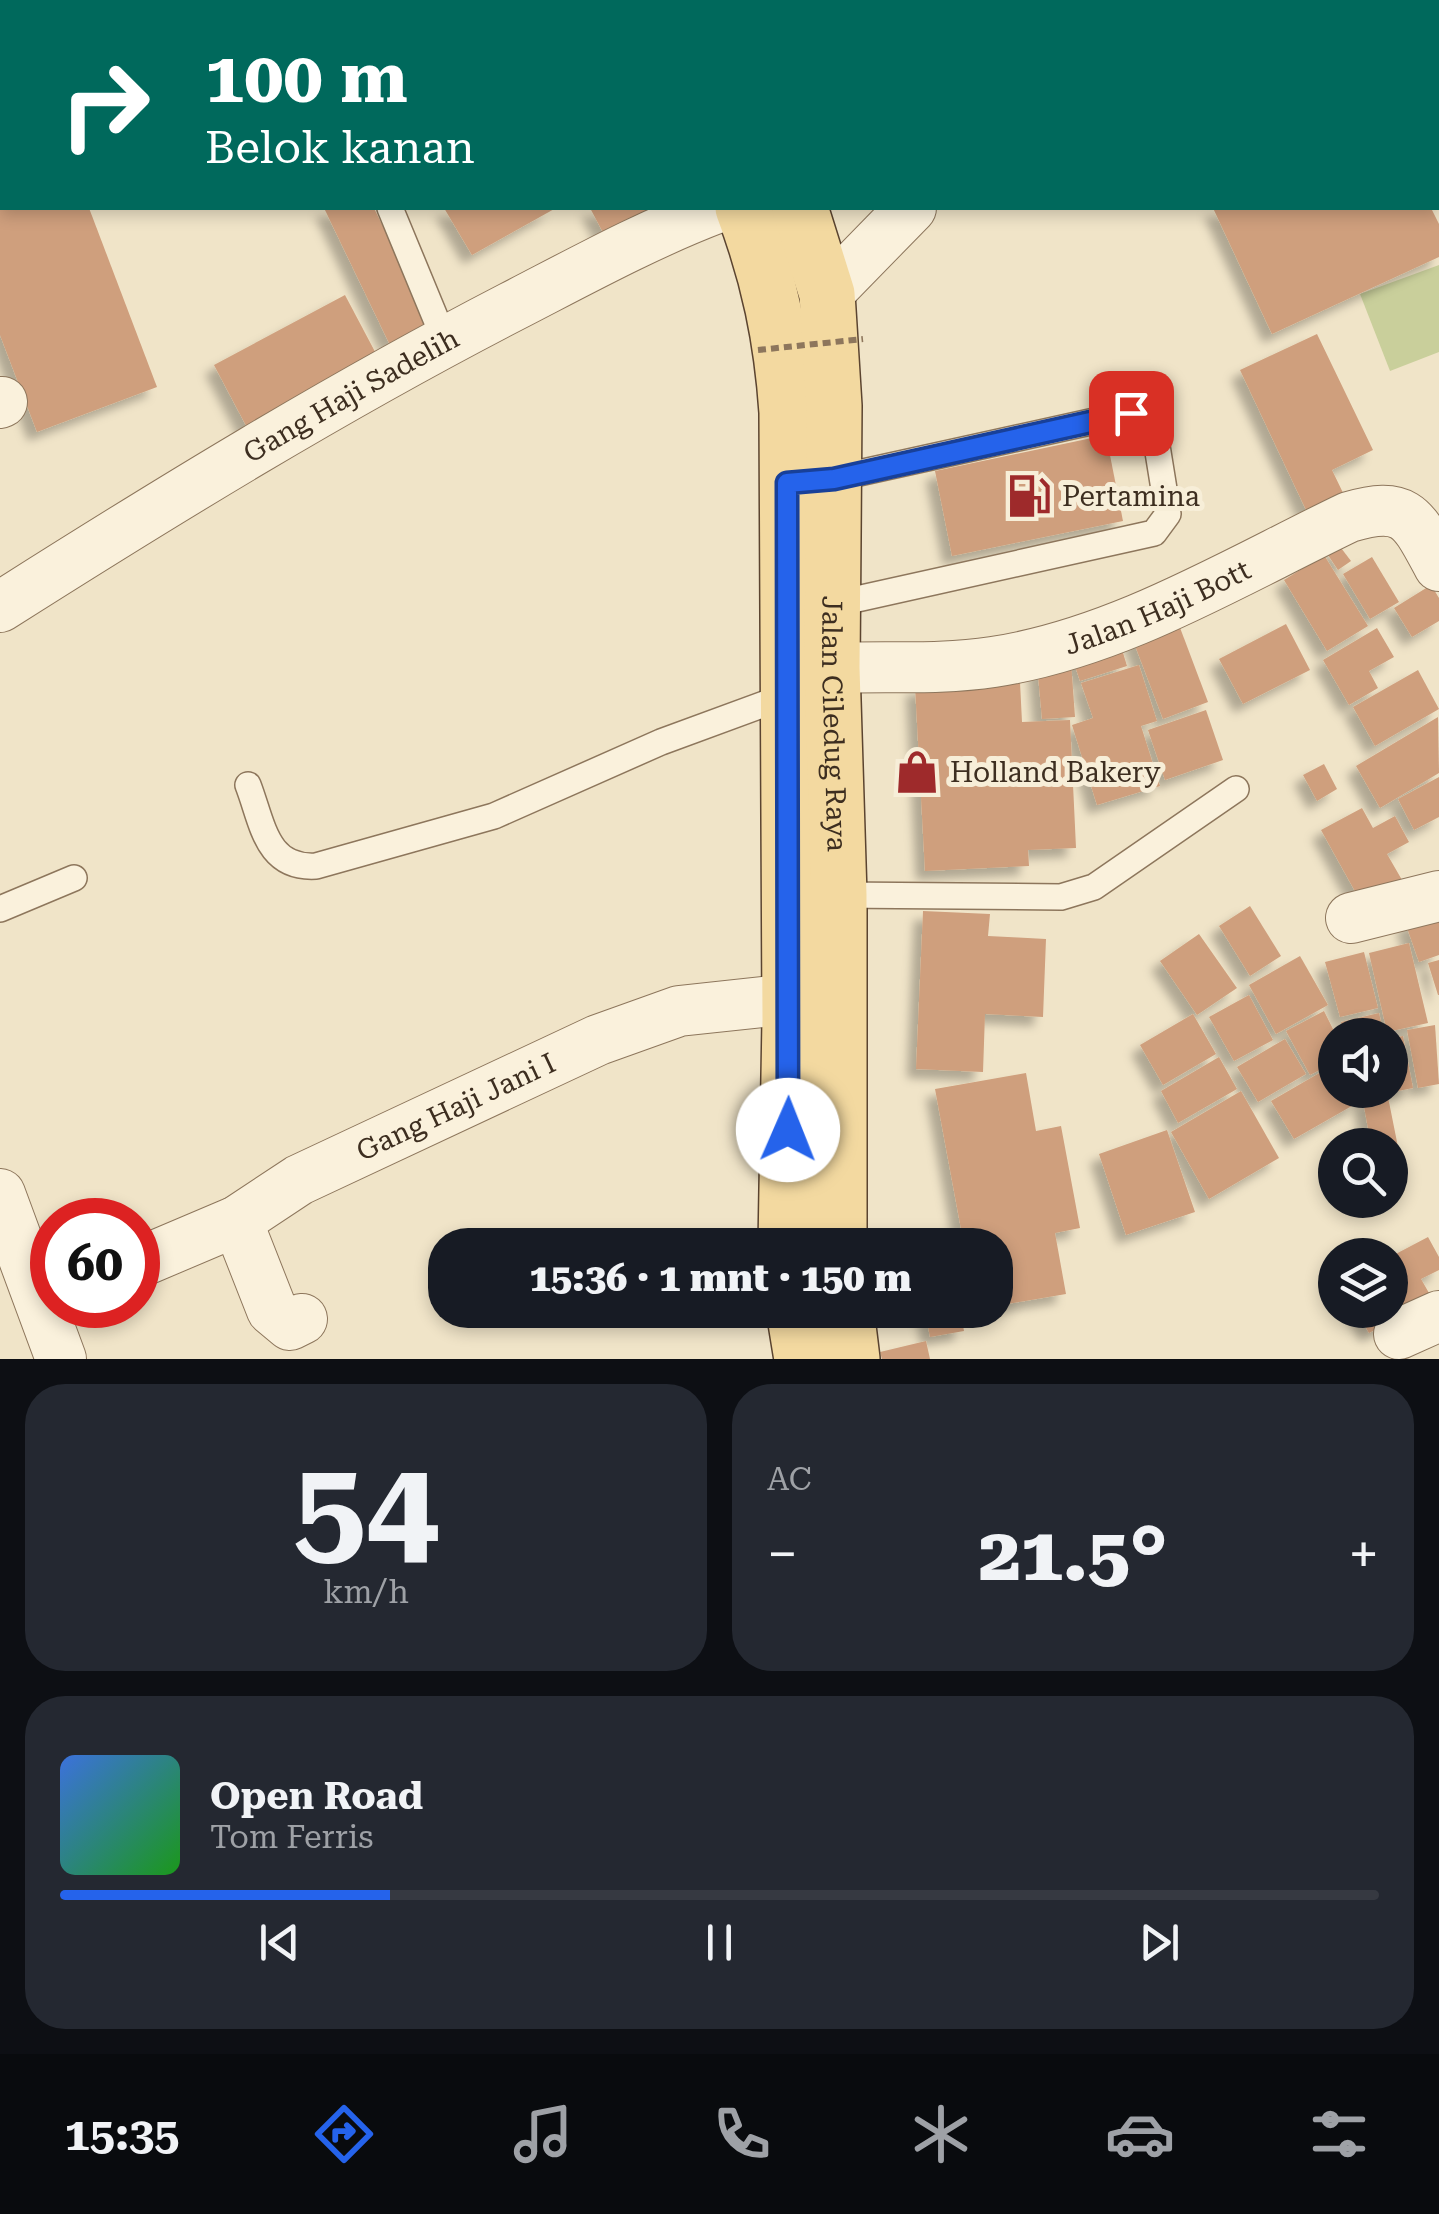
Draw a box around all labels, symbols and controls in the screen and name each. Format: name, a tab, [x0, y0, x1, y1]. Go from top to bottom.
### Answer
text: 100 m	[205, 37, 408, 119]
icon: right	[40, 40, 170, 170]
text: Belok kanan	[205, 121, 475, 174]
street label: Gang Haji Sadelih	[237, 321, 464, 469]
pin	[1089, 371, 1174, 456]
icon: arrive	[1104, 386, 1159, 441]
fuel station icon: Pertamina	[1005, 472, 1053, 520]
place label: Pertamina	[1062, 480, 1200, 513]
street label: Jalan Haji Bott	[1060, 553, 1256, 661]
street label: Jalan Ciledug Raya	[816, 595, 854, 852]
shop icon: Holland Bakery	[893, 748, 941, 796]
place label: Holland Bakery	[950, 756, 1161, 789]
map controls	[1318, 1018, 1408, 1328]
button: sound	[1318, 1018, 1408, 1108]
street label: Gang Haji Jani I	[351, 1046, 561, 1167]
position arrow	[736, 1078, 840, 1182]
button: search	[1318, 1128, 1408, 1218]
speed limit sign: 60	[30, 1198, 160, 1328]
button: layers	[1318, 1238, 1408, 1328]
text: 15:36 · 1 mnt · 150 m	[529, 1256, 912, 1300]
text: 54	[293, 1431, 439, 1584]
text: AC	[767, 1460, 812, 1498]
text: 21.5°	[979, 1510, 1167, 1598]
text: −	[767, 1522, 798, 1586]
text: +	[1348, 1522, 1379, 1586]
text: km/h	[323, 1573, 409, 1611]
text: Open Road	[210, 1774, 423, 1818]
text: Tom Ferris	[210, 1818, 373, 1856]
icon: previous	[252, 1915, 307, 1970]
icon: pause	[692, 1915, 747, 1970]
icon: next	[1132, 1915, 1187, 1970]
icon: directions	[309, 2099, 379, 2169]
icon: music	[508, 2099, 578, 2169]
icon: phone	[707, 2099, 777, 2169]
icon: climate	[906, 2099, 976, 2169]
icon: car	[1105, 2099, 1175, 2169]
icon: filters	[1304, 2099, 1374, 2169]
text: 15:35	[65, 2108, 179, 2161]

